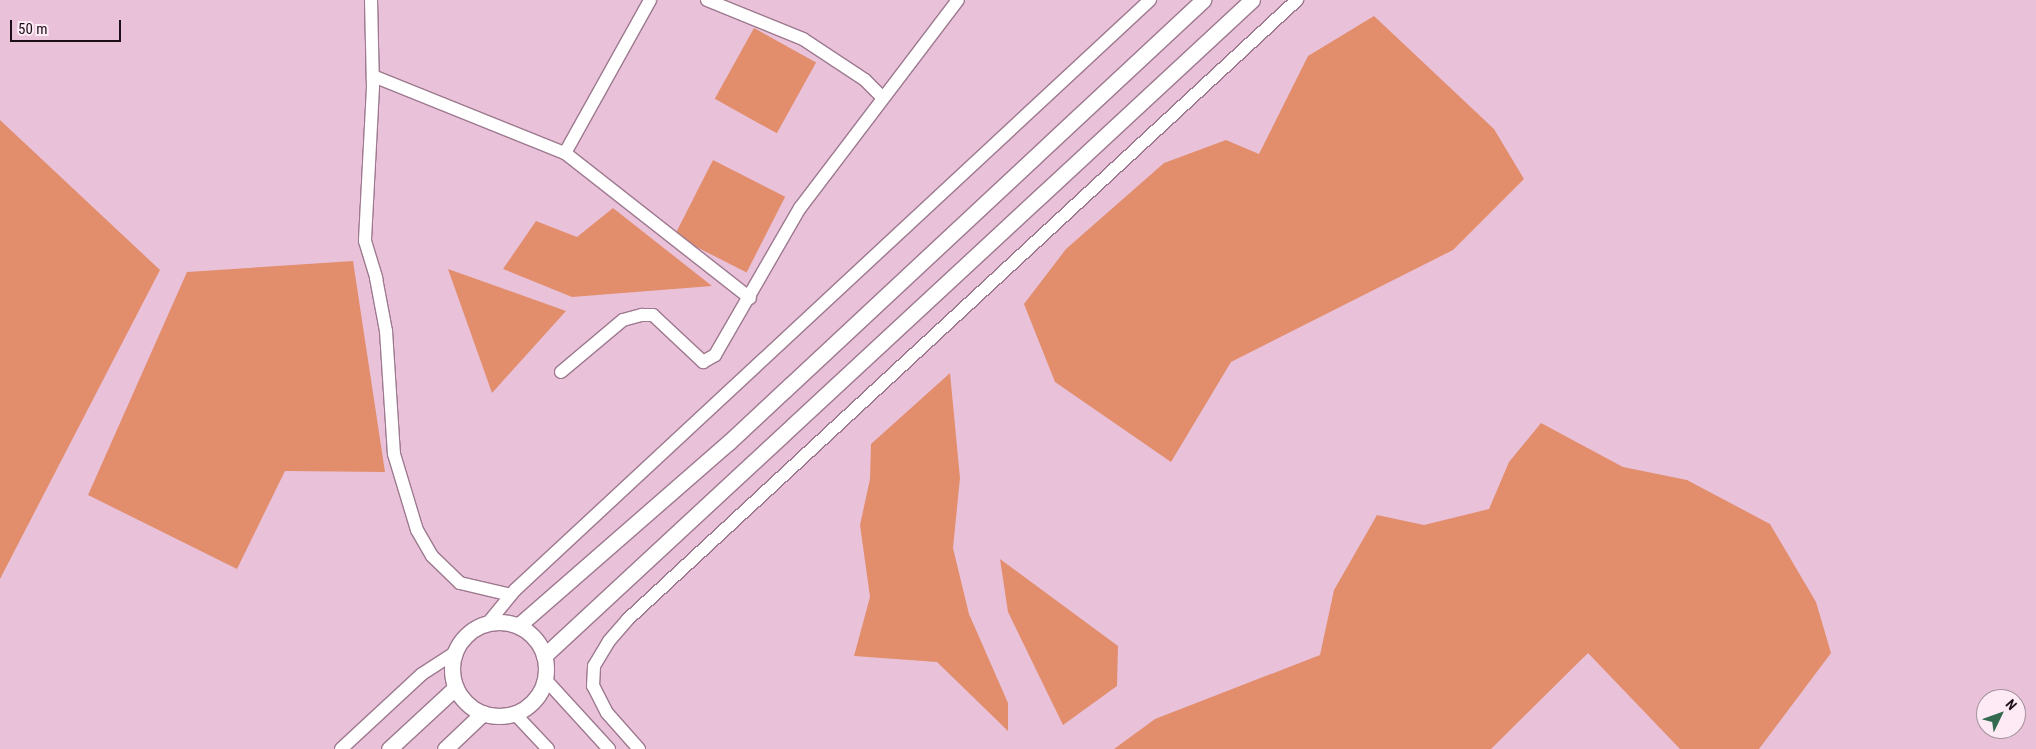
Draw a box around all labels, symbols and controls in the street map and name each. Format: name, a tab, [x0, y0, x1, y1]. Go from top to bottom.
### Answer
scale bar	[12, 10, 124, 42]
text: 50 m	[18, 20, 48, 38]
north arrow	[1976, 689, 2026, 739]
text: N	[2003, 696, 2020, 713]

